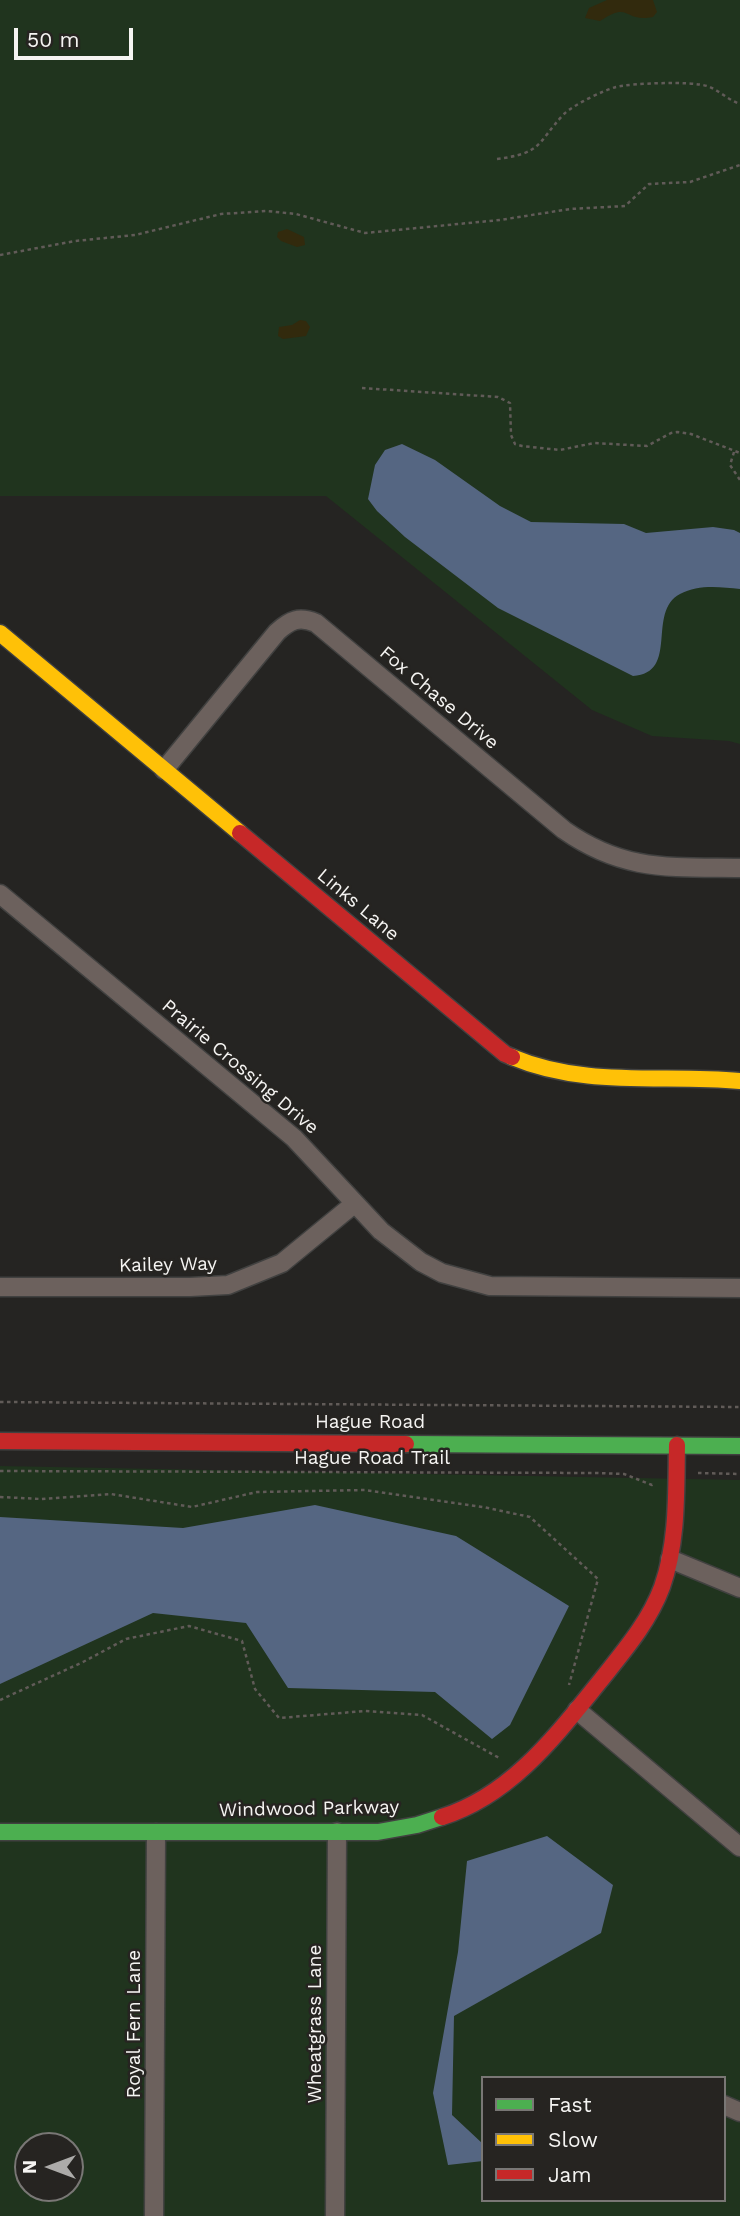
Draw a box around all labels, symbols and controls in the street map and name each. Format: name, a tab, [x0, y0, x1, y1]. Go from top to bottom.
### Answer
scale bar	[18, 14, 136, 58]
text: 50 m	[27, 27, 79, 52]
street label: Fox Chase Drive	[375, 642, 503, 754]
street label: Links Lane	[312, 864, 404, 946]
street label: Prairie Crossing Drive	[157, 995, 323, 1139]
street label: Kailey Way	[119, 1253, 217, 1277]
street label: Hague Road	[315, 1411, 425, 1433]
street label: Hague Road Trail	[294, 1447, 450, 1469]
street label: Windwood Parkway	[219, 1796, 399, 1822]
street label: Wheatgrass Lane	[304, 1944, 326, 2104]
street label: Royal Fern Lane	[123, 1950, 145, 2098]
legend	[481, 2076, 726, 2202]
text: Fast	[548, 2092, 592, 2117]
text: Slow	[548, 2127, 598, 2152]
north arrow	[14, 2132, 84, 2202]
text: N	[18, 2160, 41, 2174]
text: Jam	[548, 2162, 591, 2187]

